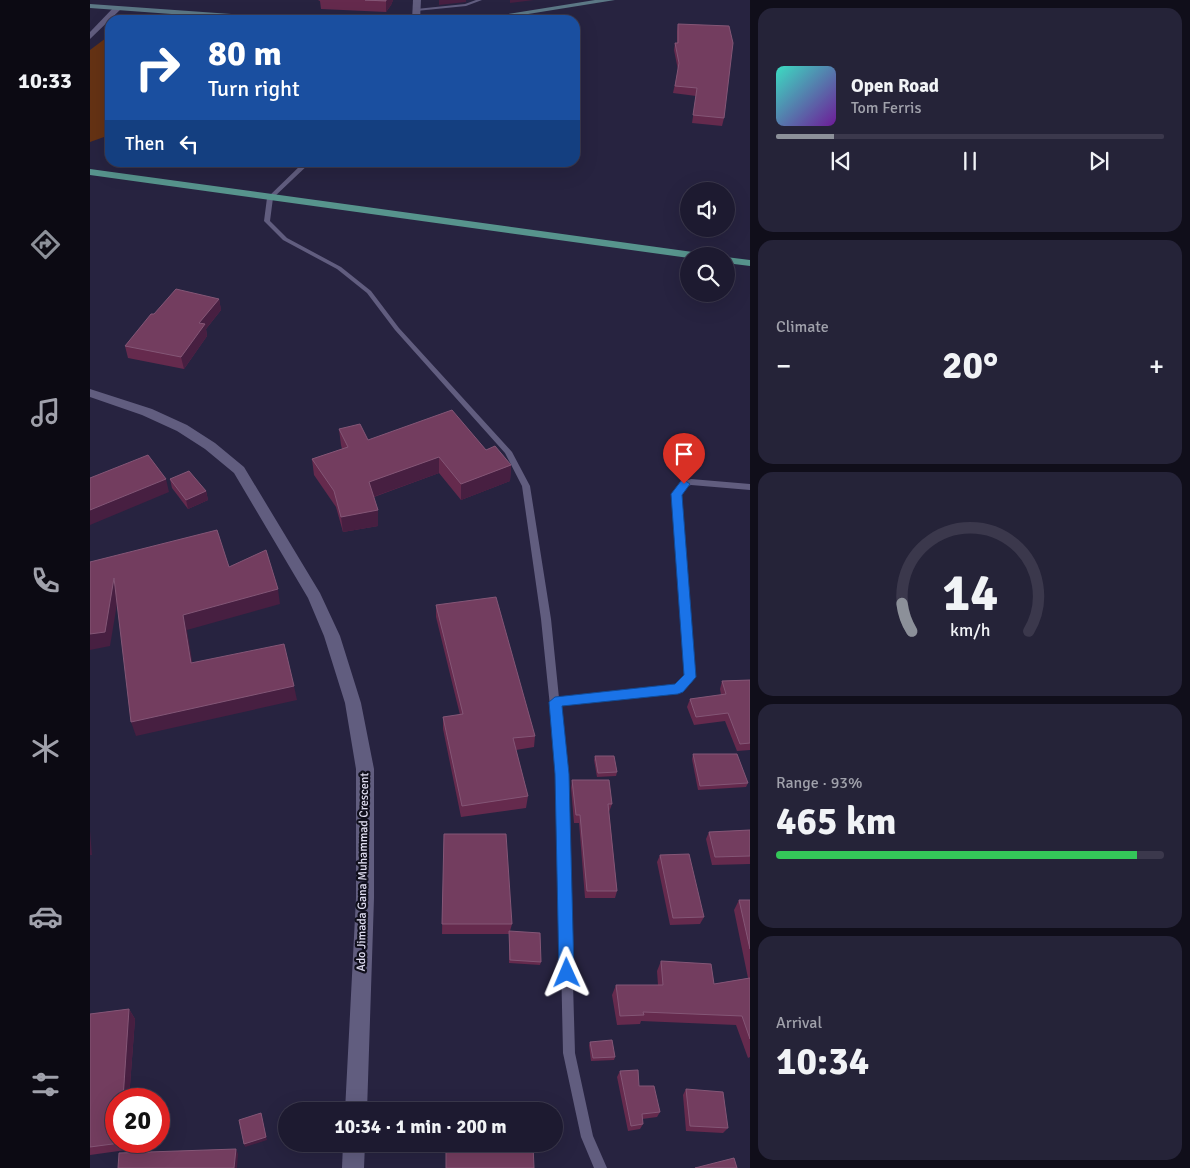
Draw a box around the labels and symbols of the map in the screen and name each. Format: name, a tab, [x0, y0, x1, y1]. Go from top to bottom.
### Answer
pin	[663, 433, 705, 484]
street label: Ado Jimada Gana Muhammad Crescent	[354, 772, 372, 972]
position arrow	[540, 946, 592, 998]
speed limit sign: 20	[105, 1088, 170, 1153]

